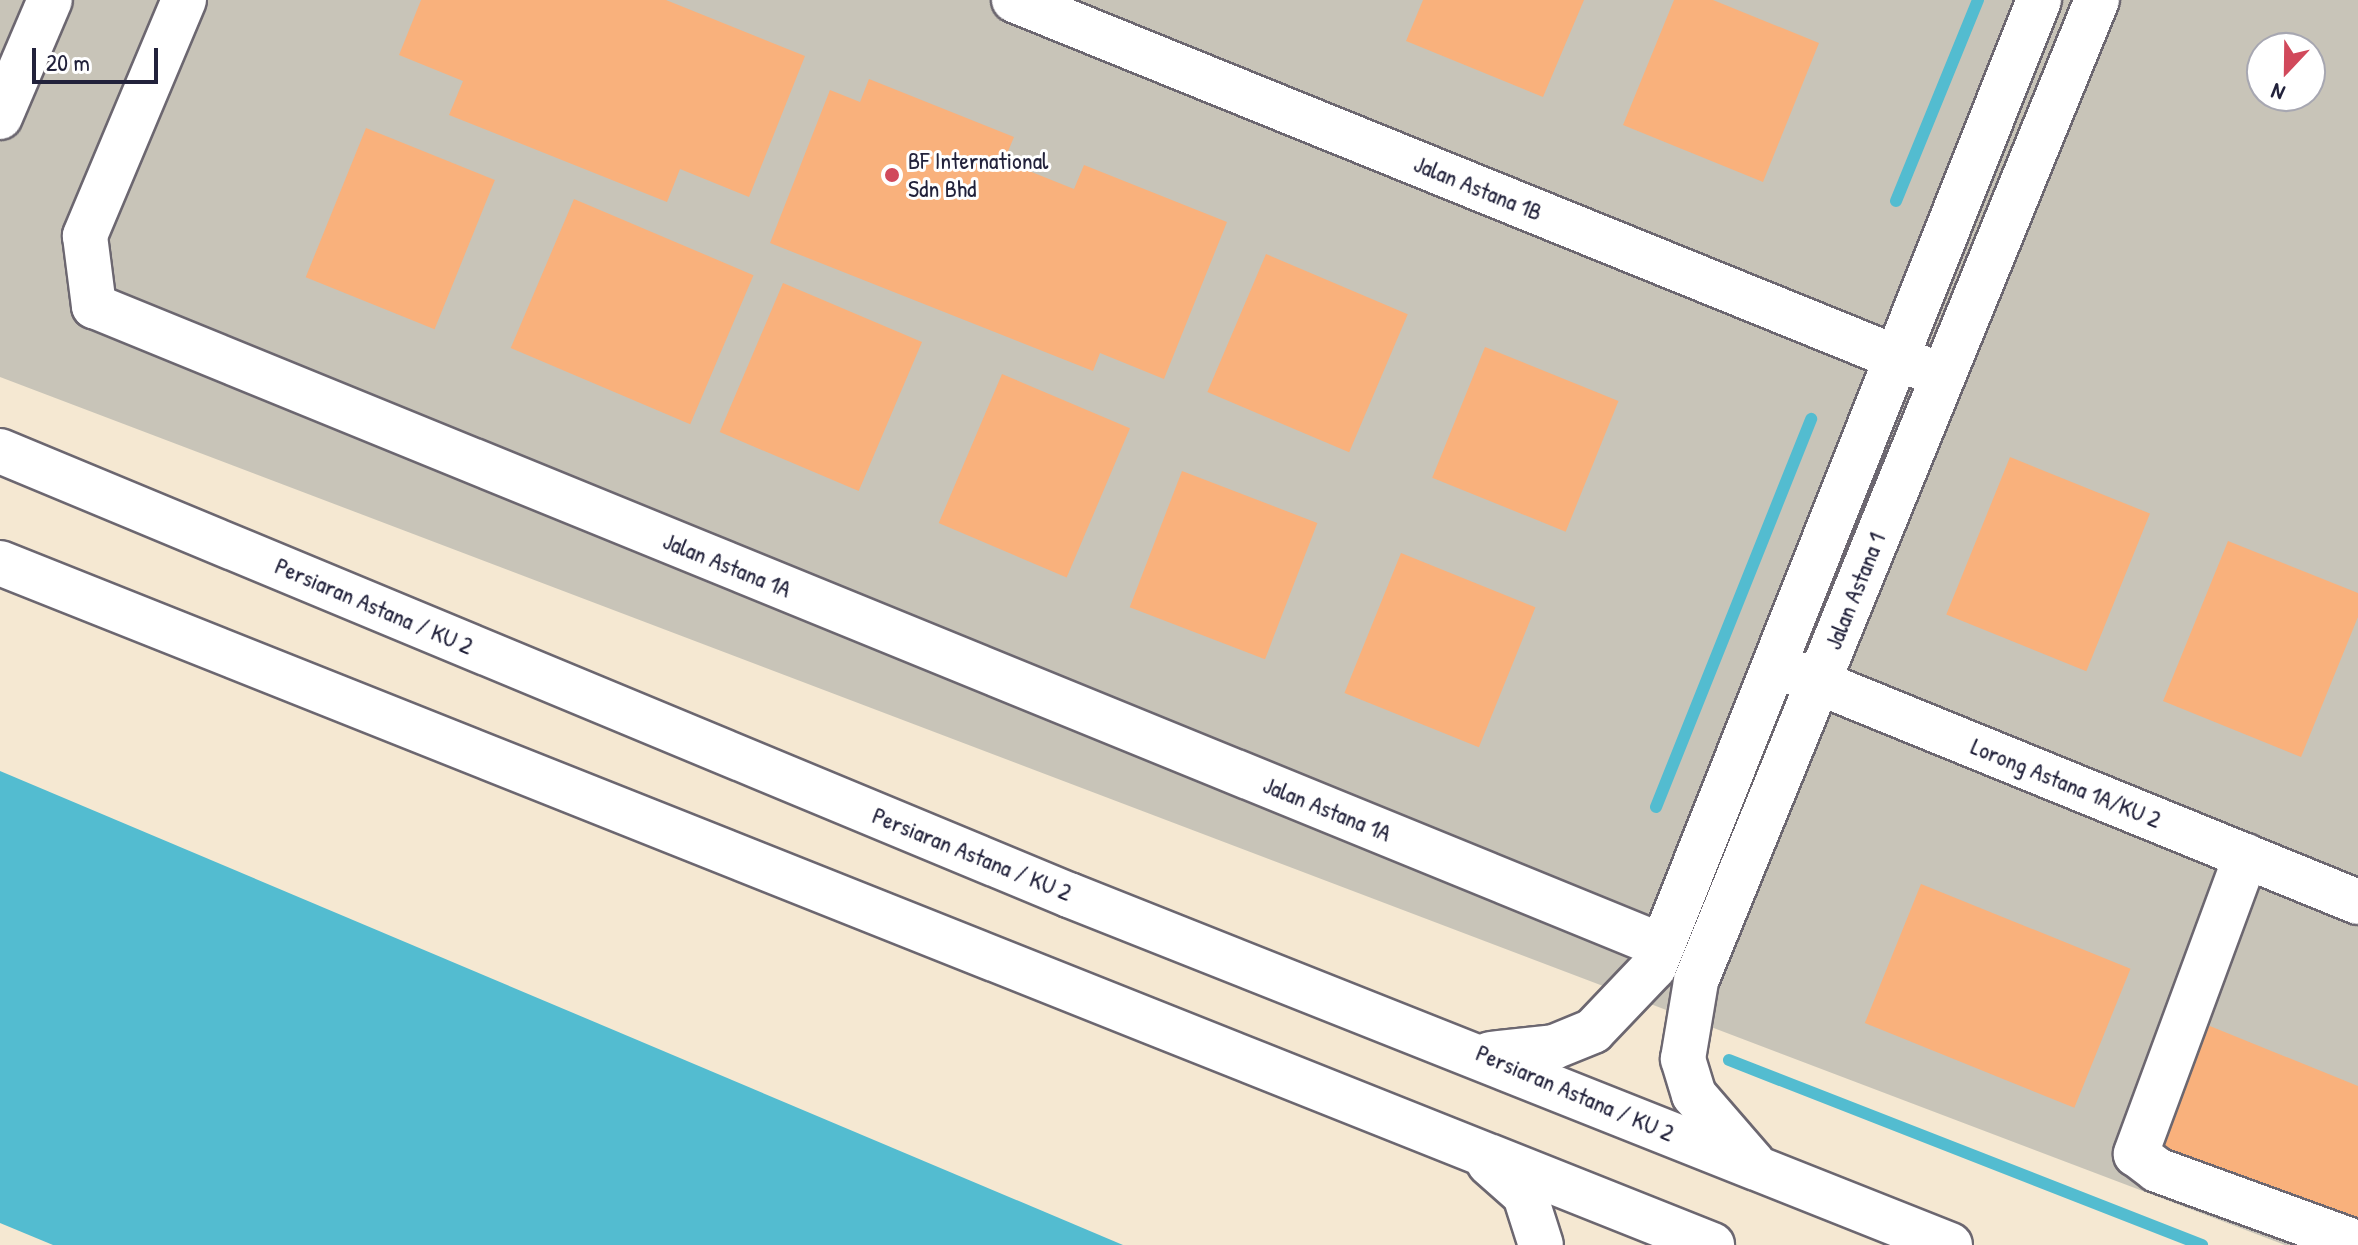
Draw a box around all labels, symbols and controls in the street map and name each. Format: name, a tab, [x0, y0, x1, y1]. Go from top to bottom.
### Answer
scale bar	[36, 32, 162, 82]
north arrow	[2246, 32, 2326, 112]
text: 20 m	[46, 46, 90, 78]
text: N	[2267, 76, 2289, 109]
place label: BF International Sdn Bhd	[908, 147, 1048, 203]
street label: Jalan Astana 1B	[1410, 149, 1546, 227]
marker: BF International Sdn Bhd	[883, 166, 901, 184]
street label: Jalan Astana 1A	[659, 526, 795, 604]
street label: Jalan Astana 1	[1819, 528, 1891, 654]
street label: Persiaran Astana / KU 2	[271, 551, 477, 661]
street label: Lorong Astana 1A/KU 2	[1967, 732, 2165, 834]
street label: Jalan Astana 1A	[1259, 770, 1395, 848]
street label: Persiaran Astana / KU 2	[868, 801, 1076, 907]
street label: Persiaran Astana / KU 2	[1472, 1038, 1678, 1148]

